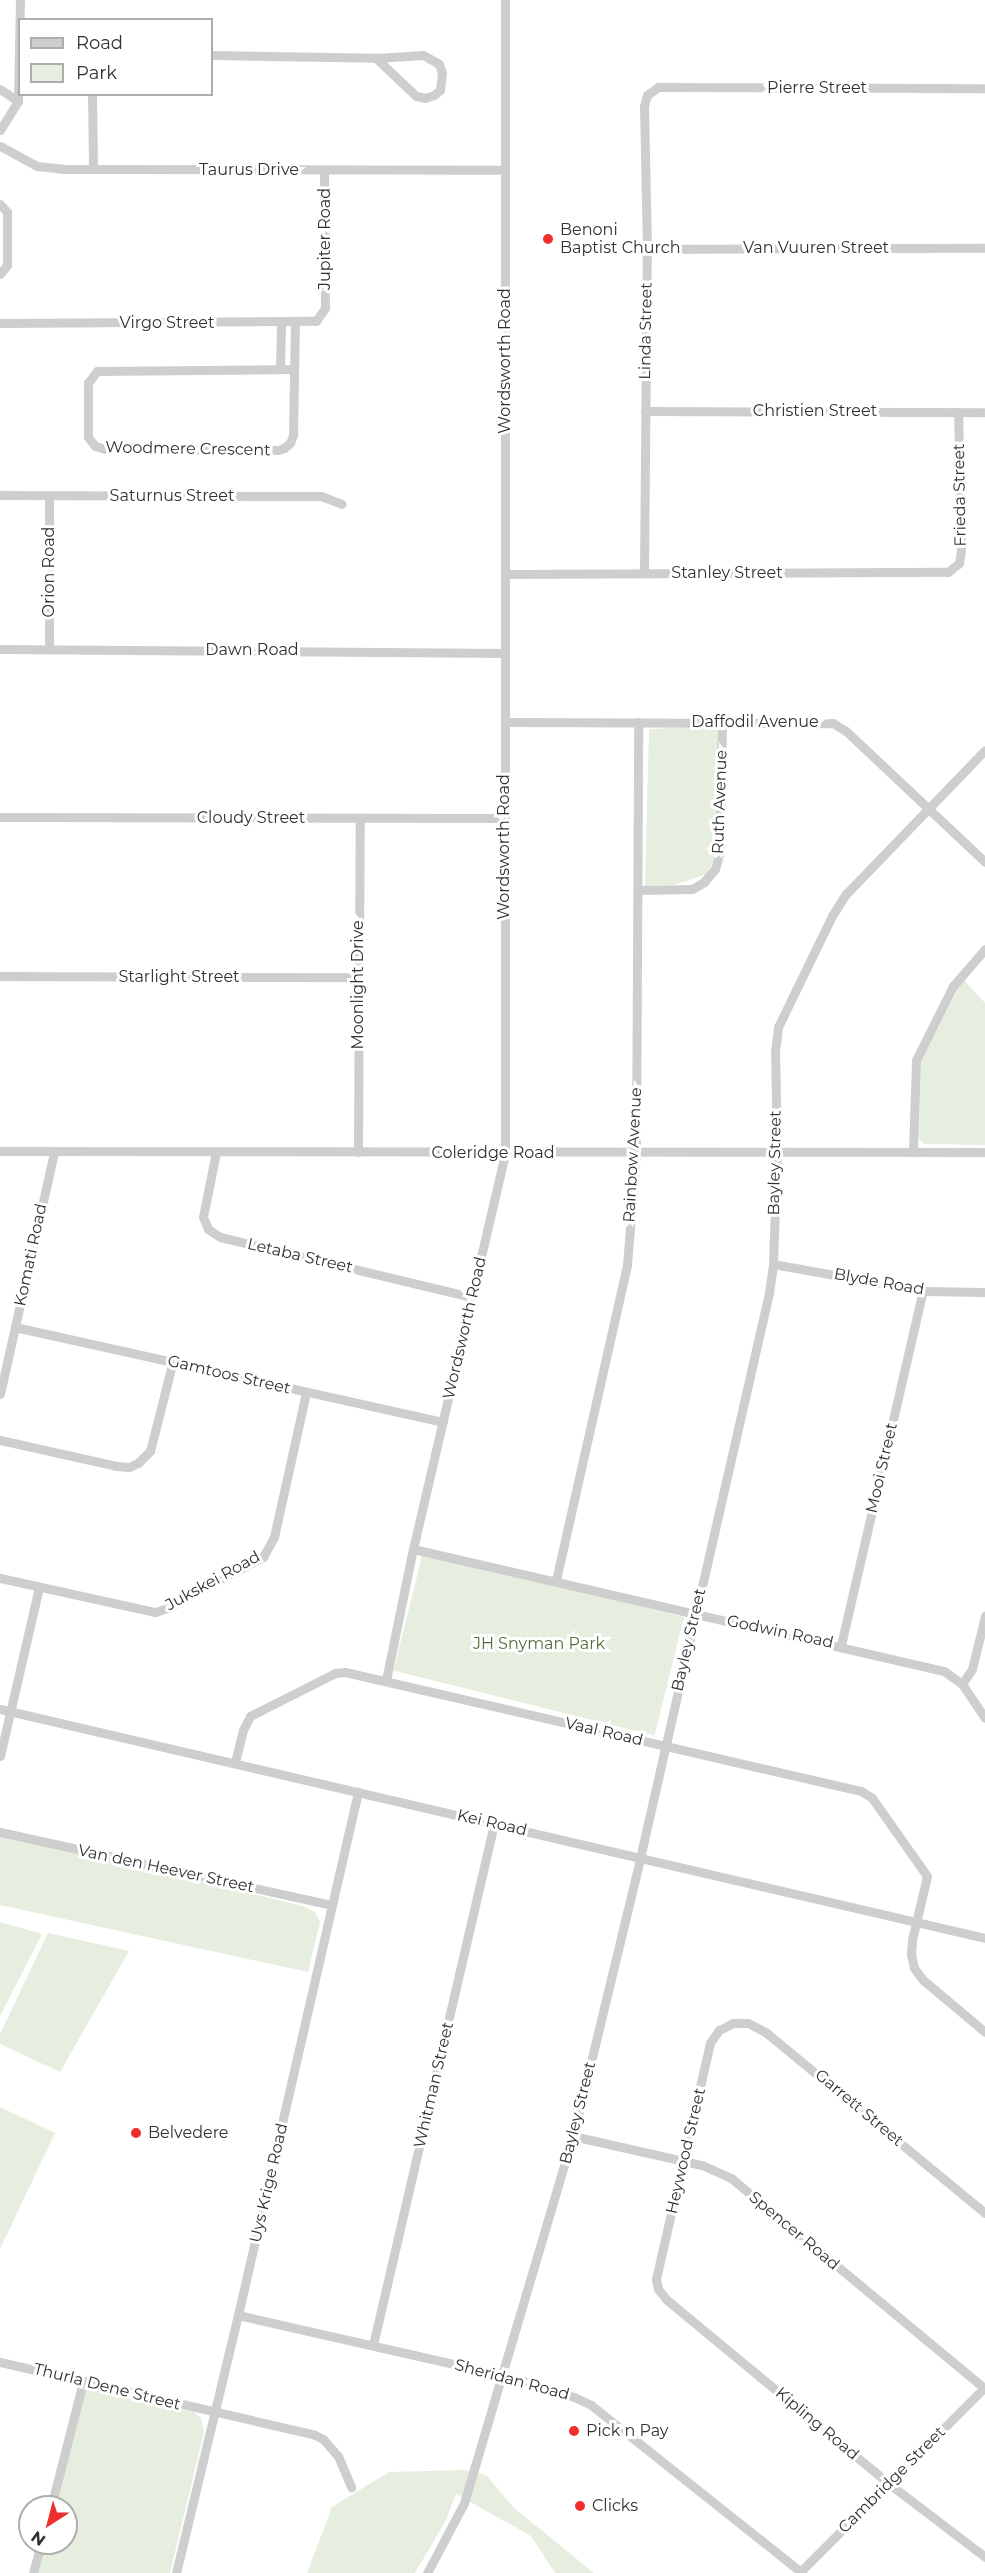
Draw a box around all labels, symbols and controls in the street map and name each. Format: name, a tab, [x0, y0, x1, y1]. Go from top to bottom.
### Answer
legend	[18, 18, 213, 96]
text: Road	[76, 32, 123, 54]
text: Park	[76, 62, 117, 84]
street label: Pierre Street	[767, 78, 867, 98]
street label: Taurus Drive	[199, 160, 299, 180]
street label: Jupiter Road	[315, 188, 335, 290]
place label: Benoni Baptist Church	[560, 220, 680, 258]
marker: Benoni Baptist Church	[541, 232, 555, 246]
street label: Van Vuuren Street	[743, 238, 889, 258]
street label: Linda Street	[636, 282, 656, 380]
street label: Wordsworth Road	[495, 288, 515, 434]
street label: Virgo Street	[120, 313, 214, 333]
street label: Christien Street	[753, 401, 877, 421]
street label: Woodmere Crescent	[105, 438, 271, 460]
street label: Frieda Street	[950, 443, 970, 547]
street label: Saturnus Street	[110, 486, 234, 506]
street label: Orion Road	[39, 527, 59, 617]
street label: Stanley Street	[671, 563, 783, 583]
street label: Dawn Road	[205, 640, 299, 660]
street label: Daffodil Avenue	[691, 712, 819, 732]
street label: Ruth Avenue	[709, 750, 731, 854]
street label: Wordsworth Road	[494, 774, 514, 920]
street label: Cloudy Street	[197, 808, 305, 828]
street label: Moonlight Drive	[348, 920, 368, 1050]
street label: Starlight Street	[118, 967, 240, 987]
street label: Rainbow Avenue	[620, 1087, 646, 1223]
street label: Bayley Street	[764, 1110, 786, 1216]
street label: Coleridge Road	[431, 1143, 555, 1163]
street label: Komati Road	[11, 1202, 51, 1308]
street label: Letaba Street	[246, 1235, 354, 1277]
street label: Wordsworth Road	[439, 1255, 491, 1401]
street label: Blyde Road	[832, 1265, 926, 1299]
street label: Gamtoos Street	[166, 1352, 292, 1398]
street label: Mooi Street	[862, 1421, 902, 1515]
street label: Jukskei Road	[162, 1547, 264, 1615]
street label: Bayley Street	[668, 1587, 710, 1693]
street label: Godwin Road	[725, 1611, 835, 1653]
park label: JH Snyman Park	[473, 1634, 605, 1654]
street label: Vaal Road	[563, 1714, 645, 1750]
street label: Kei Road	[455, 1806, 529, 1840]
street label: Van den Heever Street	[76, 1841, 256, 1897]
street label: Whitman Street	[410, 2020, 458, 2150]
street label: Bayley Street	[556, 2060, 600, 2166]
street label: Garrett Street	[811, 2066, 907, 2150]
street label: Heywood Street	[662, 2086, 710, 2216]
street label: Uys Krige Road	[246, 2122, 292, 2244]
place label: Belvedere	[148, 2123, 229, 2143]
marker: Belvedere	[129, 2126, 143, 2140]
street label: Spencer Road	[745, 2188, 843, 2274]
street label: Sheridan Road	[453, 2355, 571, 2405]
street label: Thurla Dene Street	[31, 2359, 183, 2415]
street label: Kipling Road	[771, 2384, 863, 2464]
place label: Pick n Pay	[586, 2421, 668, 2441]
street label: Cambridge Street	[835, 2423, 949, 2537]
marker: Pick n Pay	[567, 2424, 581, 2438]
north arrow	[18, 2495, 78, 2555]
place label: Clicks	[592, 2496, 638, 2516]
marker: Clicks	[573, 2499, 587, 2513]
text: N	[27, 2527, 49, 2550]

